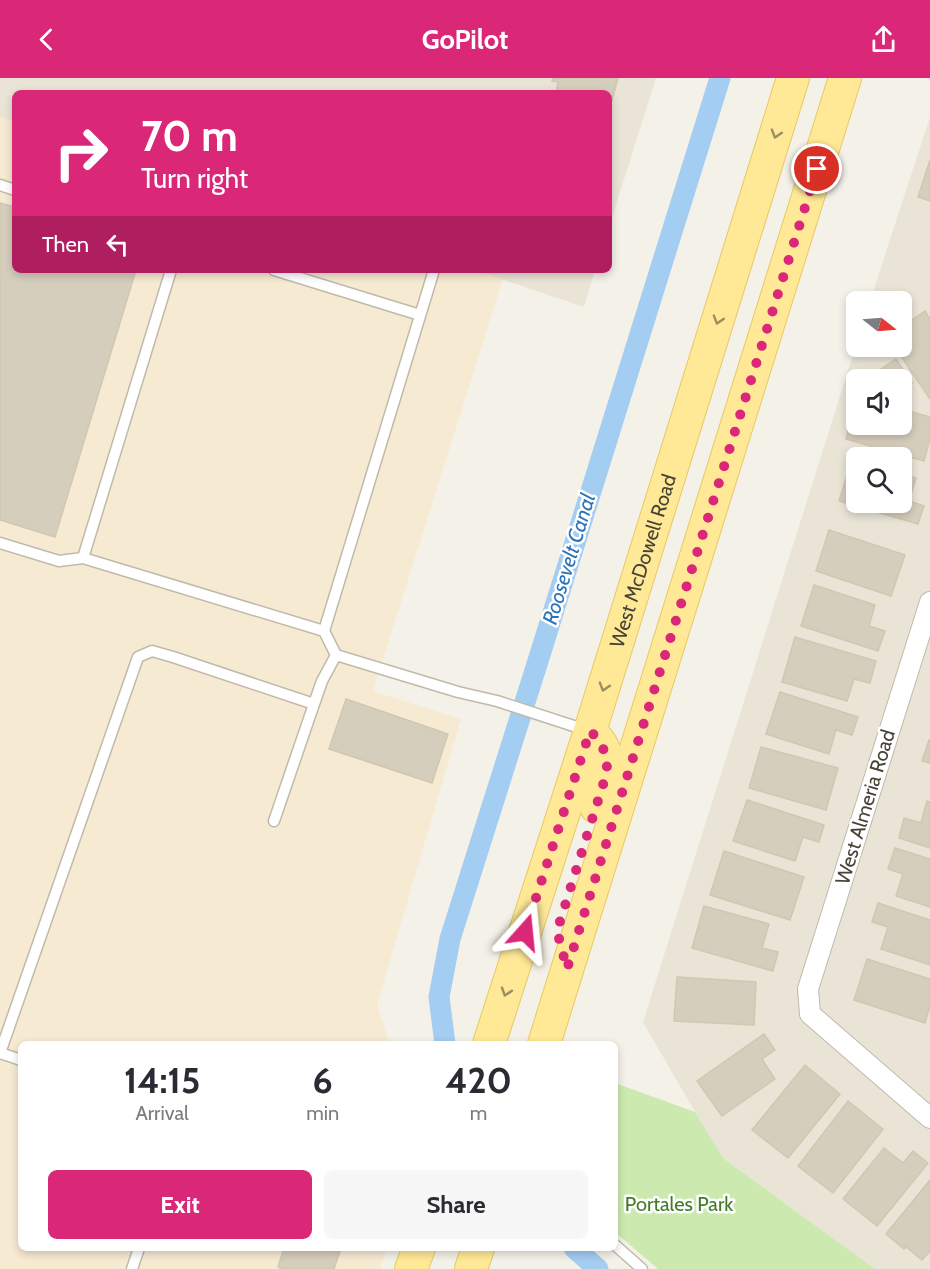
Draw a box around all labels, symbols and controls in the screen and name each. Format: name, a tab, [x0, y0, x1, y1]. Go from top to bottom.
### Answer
icon: back	[30, 23, 63, 56]
text: GoPilot	[422, 23, 508, 56]
icon: share	[867, 23, 900, 56]
text: 70 m	[141, 110, 238, 162]
icon: right	[42, 114, 120, 192]
one-way arrow	[771, 128, 783, 139]
pin	[791, 143, 842, 194]
icon: arrive	[800, 152, 833, 185]
text: Turn right	[141, 162, 248, 195]
icon: left	[101, 228, 134, 261]
text: Then	[42, 231, 89, 258]
north arrow	[846, 291, 912, 357]
map controls	[846, 291, 912, 513]
one-way arrow	[713, 314, 725, 325]
button: sound	[846, 369, 912, 435]
button: search	[846, 447, 912, 513]
street label: West McDowell Road	[605, 471, 681, 651]
water label: Roosevelt Canal	[537, 490, 600, 627]
one-way arrow	[599, 681, 611, 692]
street label: West Almeria Road	[830, 727, 900, 887]
position arrow	[493, 900, 557, 964]
one-way arrow	[500, 986, 513, 997]
text: 14:15	[124, 1058, 200, 1102]
text: 6	[313, 1058, 333, 1102]
text: 420	[445, 1058, 512, 1102]
text: Arrival	[135, 1101, 189, 1125]
text: min	[306, 1101, 339, 1125]
text: m	[470, 1101, 487, 1125]
button: Exit	[48, 1170, 312, 1239]
button: Share	[324, 1170, 588, 1239]
park label: Portales Park	[625, 1192, 733, 1216]

